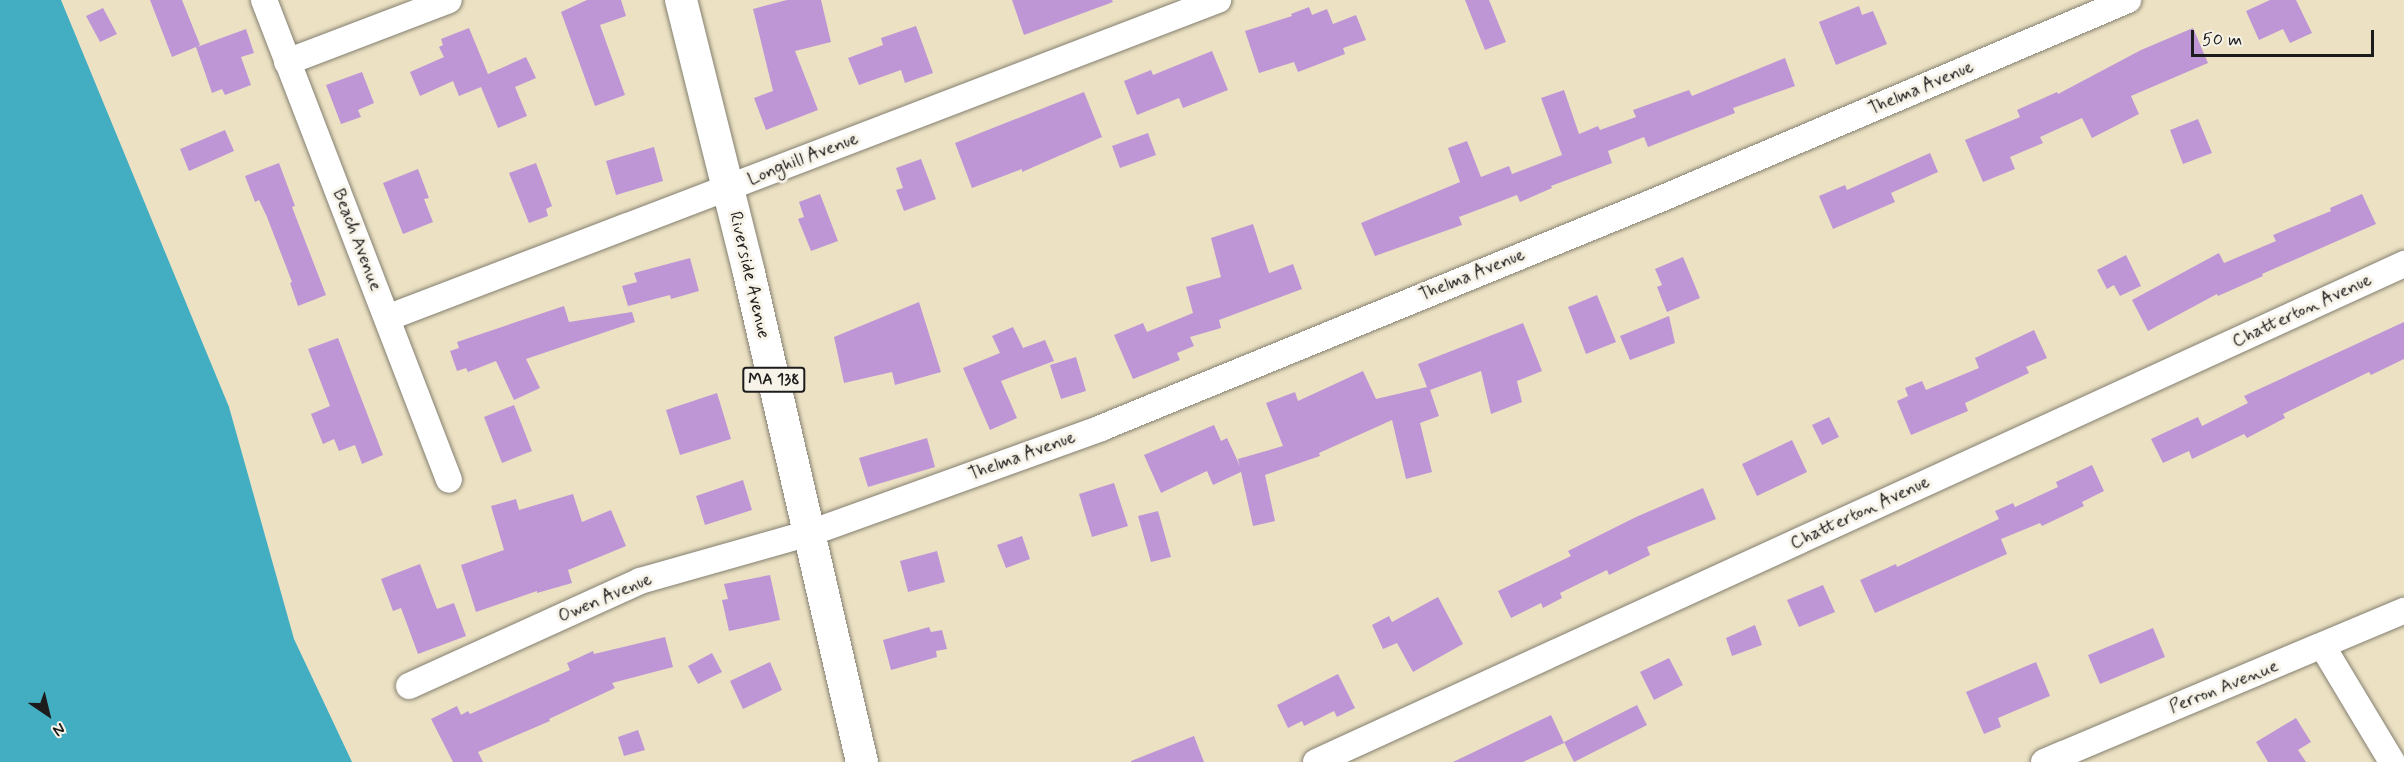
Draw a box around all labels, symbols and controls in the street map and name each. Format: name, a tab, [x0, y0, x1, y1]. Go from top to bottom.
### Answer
scale bar	[2194, 18, 2377, 56]
text: 50 m	[2202, 28, 2242, 52]
street label: Thelma Avenue	[1864, 56, 1978, 120]
street label: Longhill Avenue	[743, 127, 863, 191]
street label: Beach Avenue	[328, 186, 386, 294]
street label: Riverside Avenue	[724, 208, 774, 342]
street label: Thelma Avenue	[1415, 243, 1529, 307]
street label: Chatterton Avenue	[2228, 269, 2376, 353]
road number: MA 138	[741, 367, 807, 393]
street label: Thelma Avenue	[964, 426, 1080, 486]
street label: Chatterton Avenue	[1786, 471, 1934, 555]
street label: Owen Avenue	[553, 568, 657, 628]
street label: Perron Avenue	[2169, 656, 2279, 718]
north arrow	[18, 684, 78, 744]
text: N	[48, 717, 69, 741]

